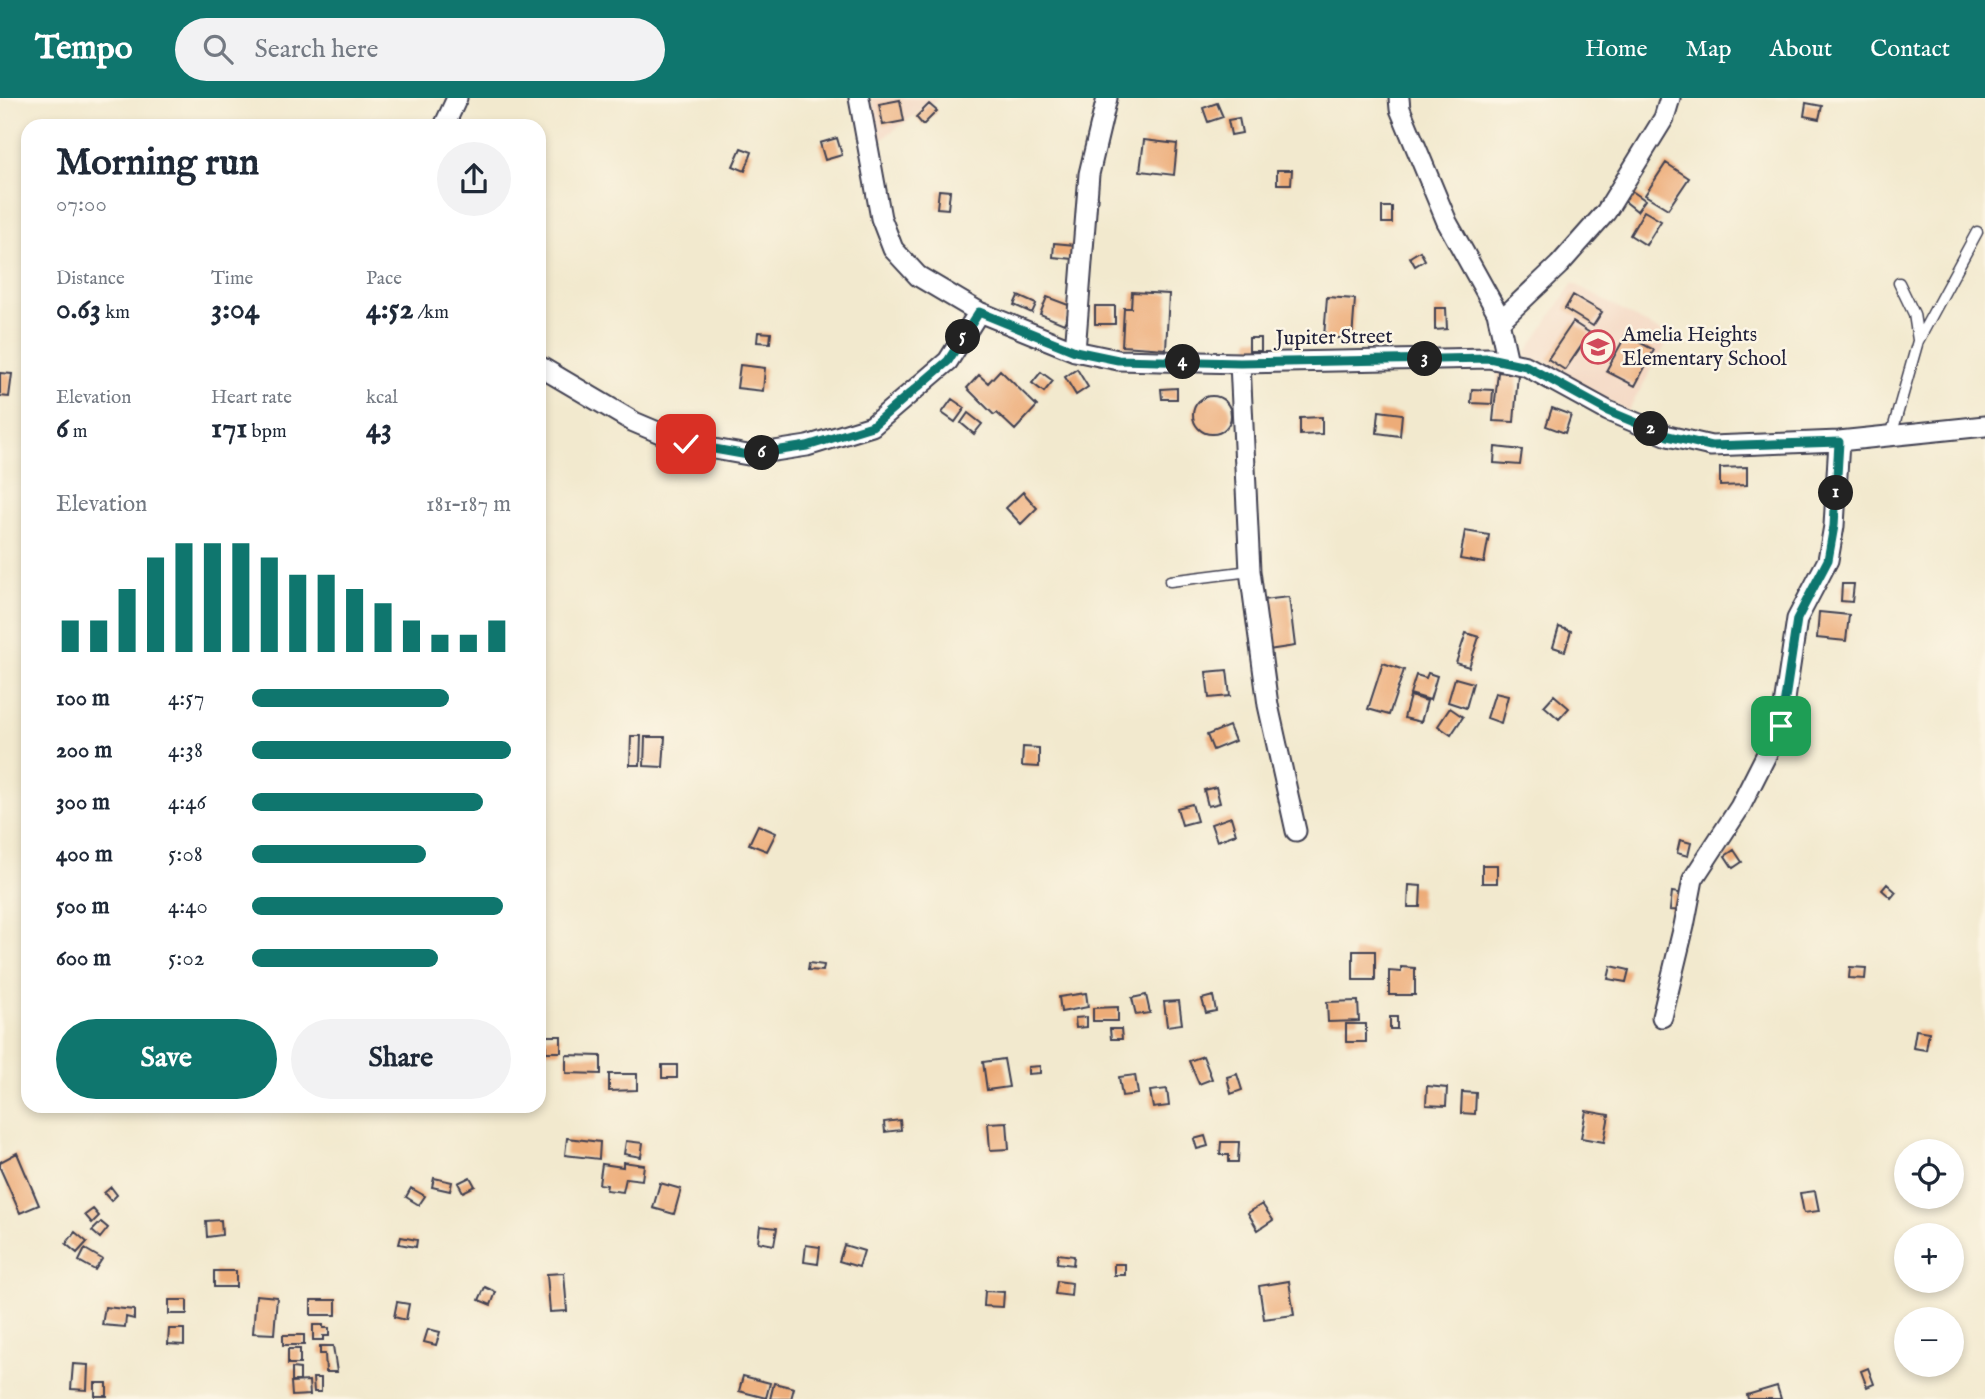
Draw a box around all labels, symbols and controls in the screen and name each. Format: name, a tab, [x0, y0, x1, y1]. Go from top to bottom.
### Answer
search box	[175, 18, 665, 81]
text: Tempo	[35, 28, 133, 70]
icon: search	[199, 30, 237, 68]
text: Search here	[255, 33, 378, 66]
text: Home	[1585, 34, 1648, 65]
text: Map	[1686, 34, 1732, 65]
text: About	[1770, 34, 1832, 65]
text: Contact	[1870, 34, 1950, 65]
text: Morning run	[56, 140, 259, 188]
button: share	[437, 142, 511, 216]
text: 07:00	[56, 190, 107, 219]
text: Distance	[56, 267, 125, 291]
text: Time	[211, 267, 253, 291]
text: Pace	[366, 267, 402, 291]
text: 0.63	[56, 291, 101, 329]
text: 3:04	[211, 291, 260, 329]
text: 4:52	[366, 291, 413, 329]
text: km	[101, 301, 130, 325]
text: /km	[413, 301, 449, 325]
pin: 5	[946, 320, 981, 354]
place label: Amelia Heights Elementary School	[1621, 322, 1787, 373]
street label: Jupiter Street	[1273, 323, 1393, 353]
text: 5	[959, 324, 966, 348]
school or university icon: Amelia Heights Elementary School	[1579, 328, 1617, 366]
pin: 3	[1408, 342, 1442, 376]
pin: 4	[1166, 344, 1200, 380]
text: 3	[1421, 346, 1428, 370]
text: 4	[1178, 349, 1187, 373]
text: Elevation	[56, 386, 131, 410]
text: Heart rate	[211, 386, 292, 410]
text: kcal	[366, 386, 398, 410]
text: 6	[56, 410, 69, 448]
text: 171	[211, 410, 247, 448]
text: 43	[366, 410, 392, 448]
pin: 2	[1634, 412, 1668, 446]
pin	[656, 414, 716, 474]
text: 2	[1646, 416, 1655, 440]
text: m	[69, 420, 87, 444]
text: bpm	[247, 420, 287, 444]
icon: check	[667, 425, 705, 463]
pin: 6	[744, 436, 780, 470]
text: 6	[757, 440, 766, 464]
pin: 1	[1818, 476, 1854, 510]
text: 1	[1832, 480, 1839, 504]
text: Elevation	[56, 490, 147, 519]
text: 181–187 m	[426, 490, 511, 519]
text: 100 m	[56, 684, 110, 713]
text: 4:57	[168, 684, 204, 713]
pin	[1751, 696, 1811, 756]
icon: arrive	[1762, 707, 1800, 745]
text: 200 m	[56, 736, 112, 765]
text: 4:38	[168, 736, 203, 765]
text: 300 m	[56, 788, 110, 817]
text: 4:46	[168, 788, 206, 817]
text: 400 m	[56, 840, 113, 869]
text: 5:08	[168, 840, 203, 869]
text: 500 m	[56, 892, 110, 921]
text: 4:40	[168, 892, 208, 921]
text: 600 m	[56, 944, 111, 973]
text: 5:02	[168, 944, 205, 973]
button: Save	[56, 1019, 277, 1099]
button: Share	[291, 1019, 511, 1099]
map controls	[1894, 1139, 1964, 1377]
button: locate	[1894, 1139, 1964, 1209]
button: +	[1894, 1223, 1964, 1293]
button: −	[1894, 1307, 1964, 1377]

